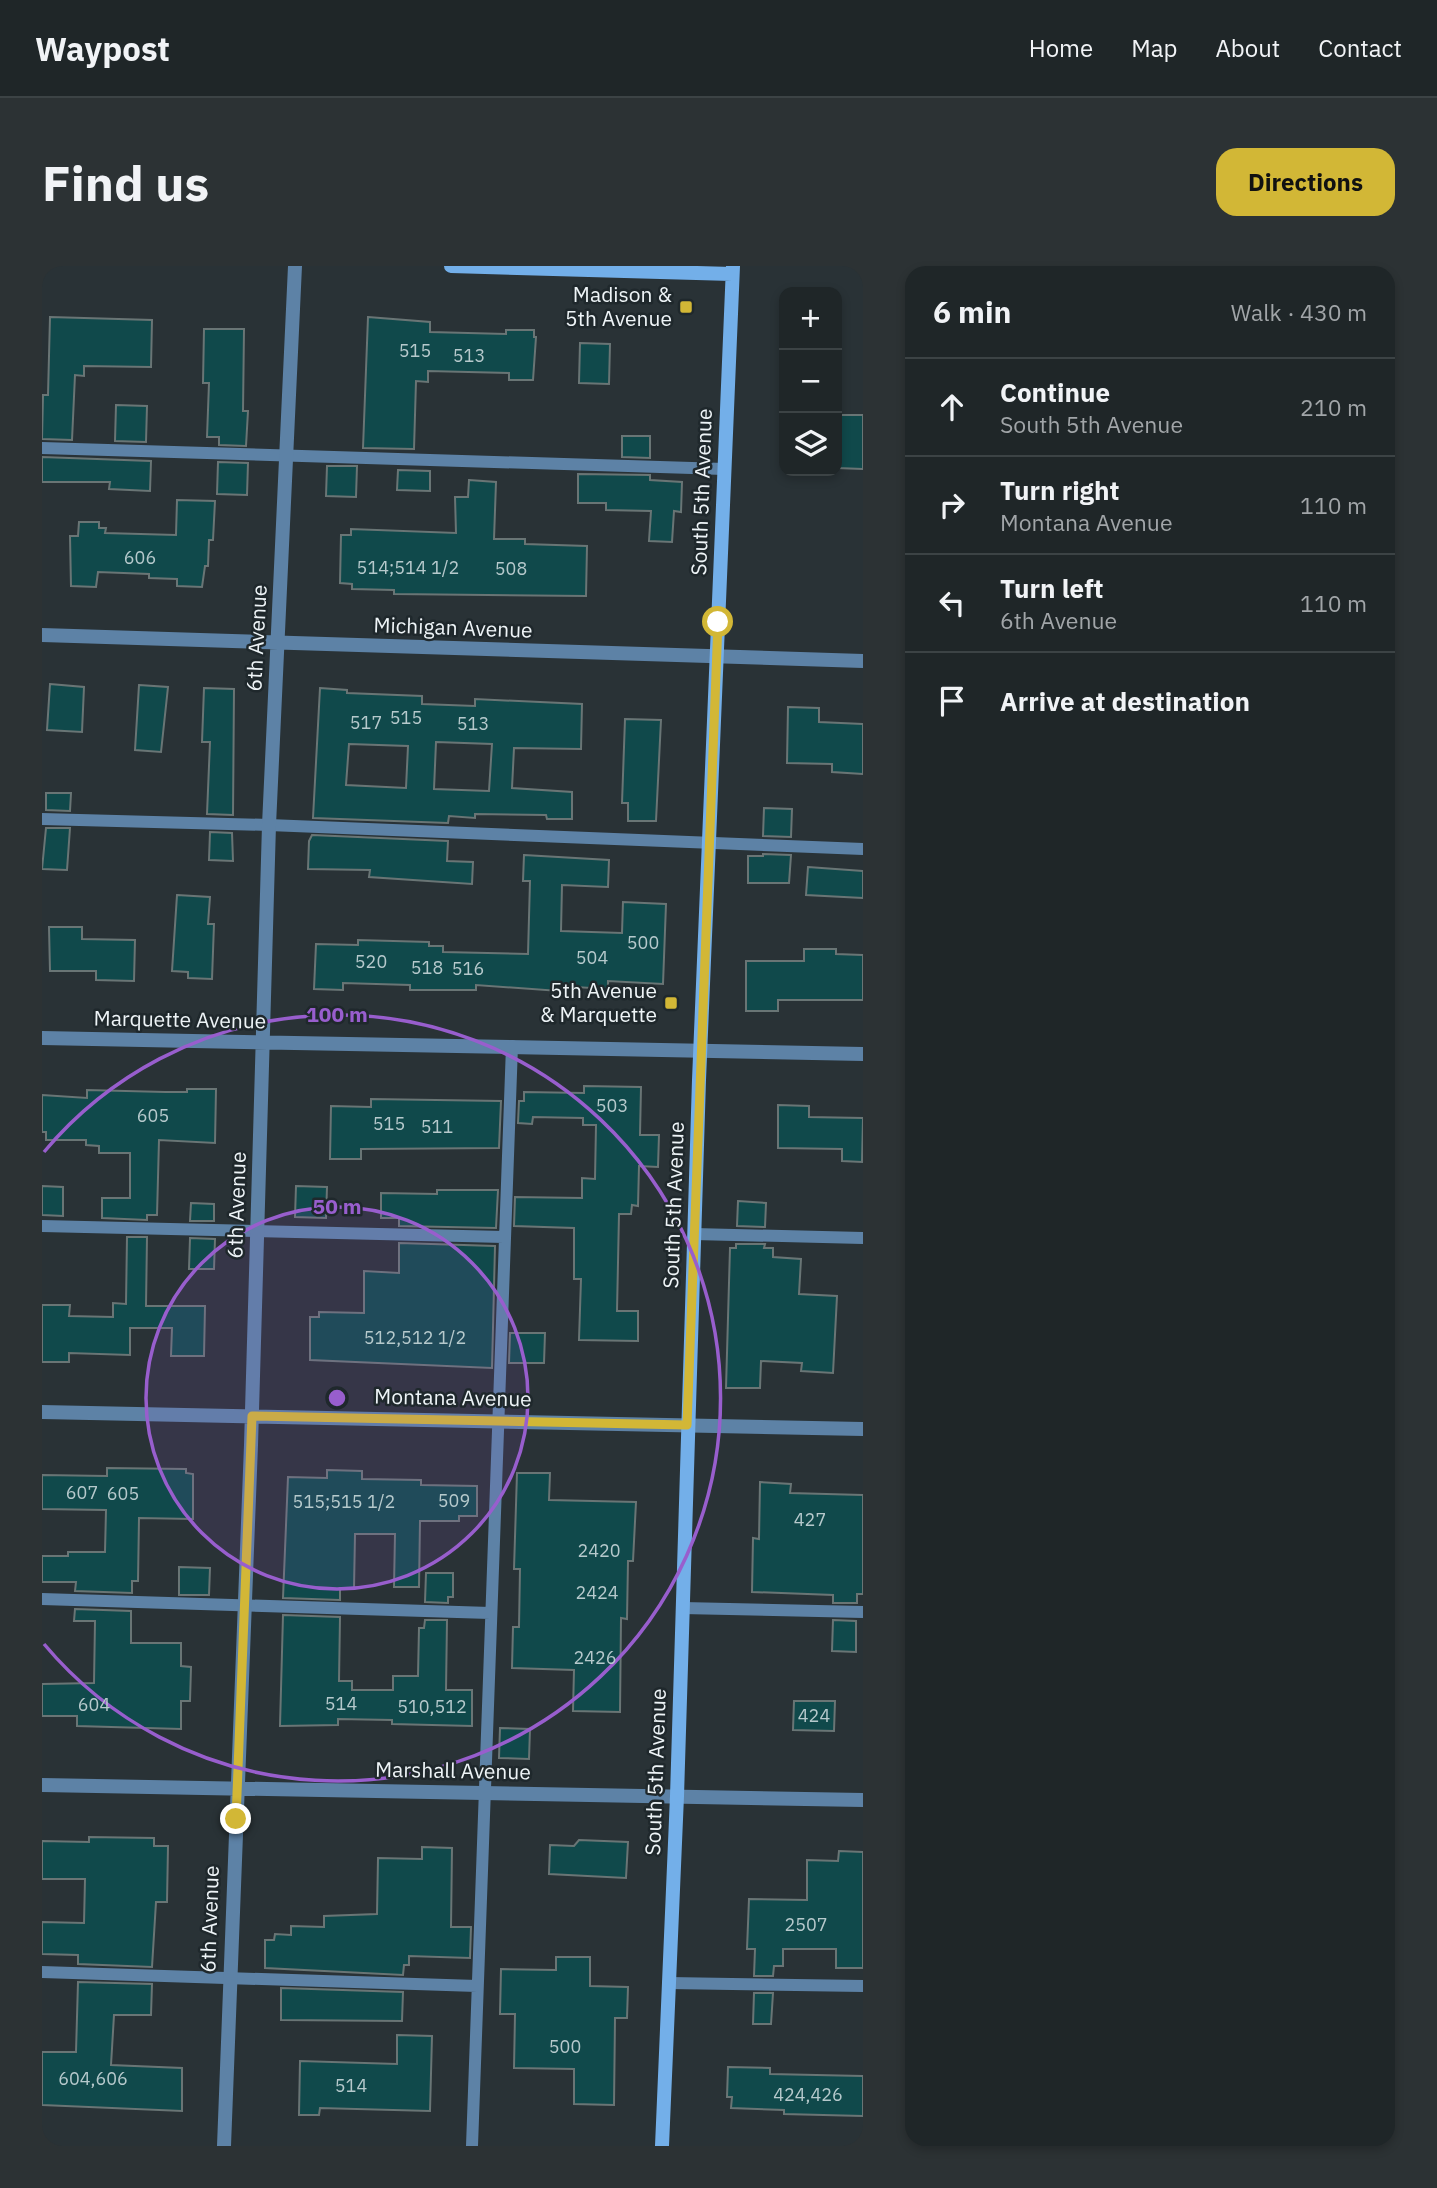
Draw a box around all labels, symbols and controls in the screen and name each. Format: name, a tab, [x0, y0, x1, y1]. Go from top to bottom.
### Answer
text: Waypost	[35, 27, 170, 70]
text: Home	[1029, 32, 1093, 64]
text: Map	[1131, 32, 1177, 64]
text: About	[1215, 32, 1280, 64]
text: Contact	[1318, 32, 1402, 64]
button: Directions	[1216, 148, 1395, 216]
text: Find us	[42, 151, 209, 214]
place label: Madison & 5th Avenue	[565, 280, 672, 332]
map controls	[779, 287, 842, 476]
button: +	[779, 287, 842, 350]
text: 6 min	[933, 292, 1011, 331]
text: Walk · 430 m	[1231, 297, 1367, 327]
marker: Madison & 5th Avenue	[678, 299, 694, 315]
house number: 515	[399, 339, 431, 362]
house number: 513	[453, 344, 485, 367]
button: −	[779, 350, 842, 413]
text: Continue	[1000, 375, 1110, 409]
icon: ahead	[933, 388, 971, 426]
text: 210 m	[1300, 392, 1367, 422]
street label: South 5th Avenue	[684, 408, 718, 576]
text: South 5th Avenue	[1000, 409, 1183, 439]
button: layers	[779, 413, 842, 476]
text: Turn right	[1000, 473, 1119, 507]
icon: right	[933, 486, 971, 524]
text: 110 m	[1300, 490, 1367, 520]
text: Montana Avenue	[1000, 507, 1173, 537]
house number: 606	[124, 546, 156, 569]
house number: 514;514 1/2	[357, 556, 459, 579]
house number: 508	[495, 557, 527, 580]
text: Turn left	[1000, 571, 1103, 605]
street label: 6th Avenue	[239, 584, 273, 692]
icon: left	[933, 584, 971, 622]
text: 110 m	[1300, 588, 1367, 618]
text: 6th Avenue	[1000, 605, 1117, 635]
route start	[702, 606, 733, 637]
street label: Michigan Avenue	[373, 610, 533, 644]
icon: arrive	[933, 682, 971, 720]
text: Arrive at destination	[1000, 684, 1250, 718]
house number: 515	[390, 706, 422, 729]
house number: 517	[350, 711, 382, 734]
house number: 513	[457, 712, 489, 735]
house number: 500	[627, 931, 659, 954]
house number: 504	[576, 946, 608, 969]
house number: 520	[355, 950, 387, 973]
house number: 518	[411, 956, 443, 979]
house number: 516	[452, 957, 484, 980]
place label: 5th Avenue & Marquette	[540, 976, 657, 1028]
marker: 5th Avenue & Marquette	[663, 995, 679, 1011]
text: 100 m	[306, 1000, 368, 1028]
street label: Marquette Avenue	[94, 1003, 267, 1035]
house number: 503	[596, 1094, 628, 1117]
house number: 605	[137, 1104, 169, 1127]
house number: 515	[373, 1112, 405, 1135]
house number: 511	[421, 1115, 453, 1138]
street label: South 5th Avenue	[656, 1121, 690, 1289]
street label: 6th Avenue	[220, 1151, 252, 1259]
text: 50 m	[313, 1192, 361, 1220]
house number: 512,512 1/2	[364, 1326, 466, 1349]
street label: Montana Avenue	[374, 1382, 532, 1412]
centre of rings	[325, 1386, 349, 1410]
house number: 607	[66, 1481, 98, 1504]
house number: 605	[107, 1482, 139, 1505]
house number: 509	[438, 1489, 470, 1512]
house number: 515;515 1/2	[293, 1490, 395, 1513]
house number: 427	[794, 1508, 826, 1531]
house number: 2420	[577, 1539, 621, 1562]
house number: 2424	[575, 1581, 619, 1604]
house number: 2426	[573, 1646, 617, 1669]
street label: South 5th Avenue	[638, 1688, 672, 1856]
house number: 514	[325, 1692, 357, 1715]
house number: 604	[78, 1693, 110, 1716]
house number: 510,512	[397, 1695, 467, 1718]
house number: 424	[798, 1704, 830, 1727]
street label: Marshall Avenue	[375, 1755, 531, 1785]
route end	[220, 1803, 251, 1834]
street label: 6th Avenue	[193, 1865, 225, 1973]
house number: 2507	[784, 1913, 828, 1936]
house number: 500	[549, 2035, 581, 2058]
house number: 604,606	[58, 2067, 128, 2090]
house number: 514	[335, 2074, 367, 2097]
house number: 424,426	[773, 2083, 843, 2106]

